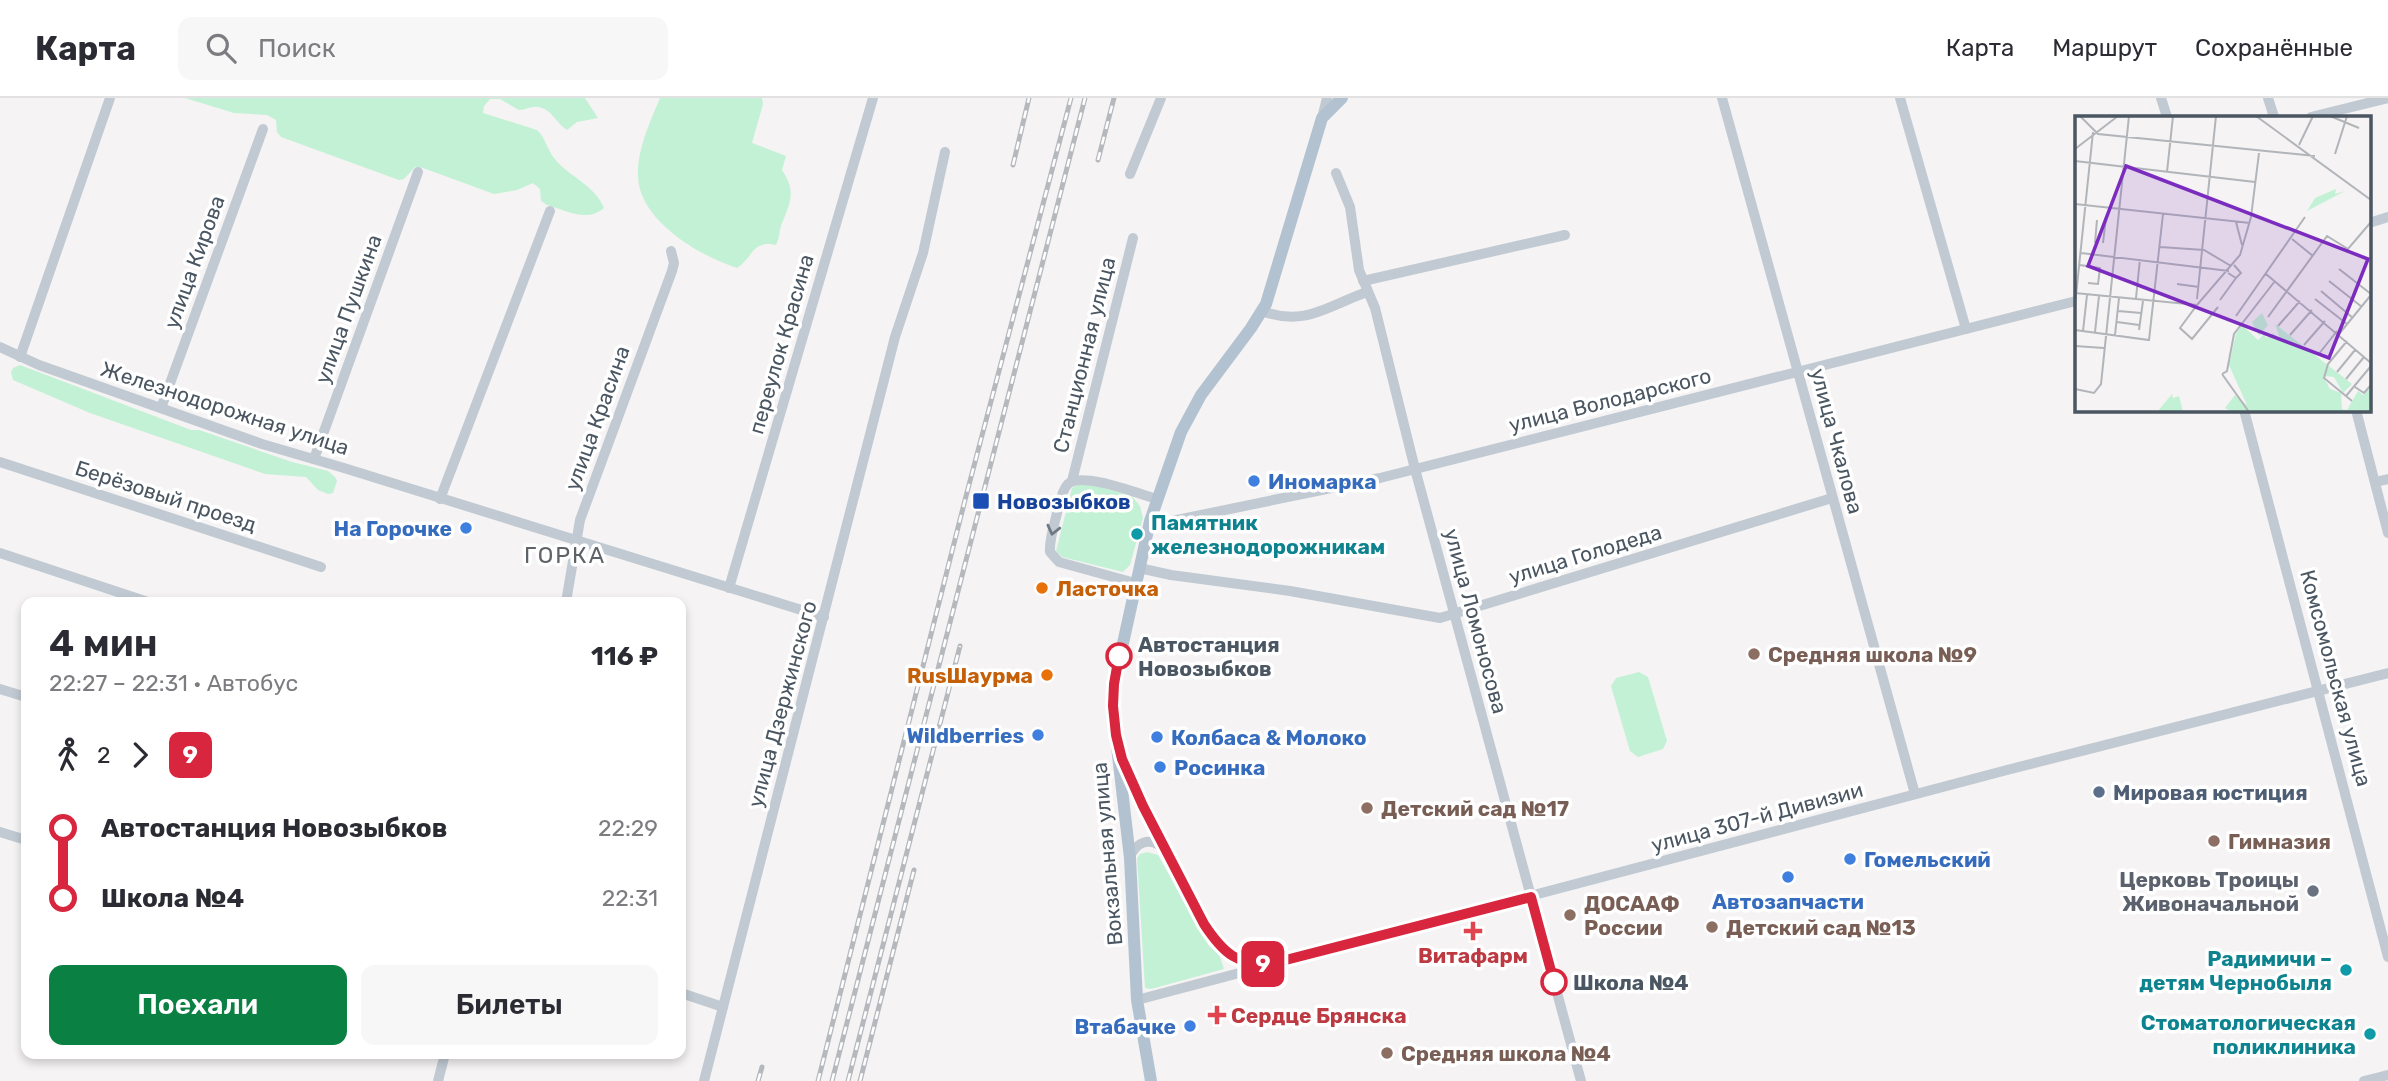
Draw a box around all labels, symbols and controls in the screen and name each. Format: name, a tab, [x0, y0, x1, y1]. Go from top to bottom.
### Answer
search box	[178, 17, 668, 80]
text: Карта	[35, 29, 136, 68]
icon: search	[202, 29, 240, 67]
text: Поиск	[258, 33, 336, 64]
text: Карта	[1946, 34, 2014, 62]
text: Маршрут	[2052, 34, 2157, 62]
text: Сохранённые	[2195, 34, 2353, 62]
inset map	[2075, 116, 2370, 411]
street label: улица Кирова	[158, 192, 230, 332]
street label: улица Пушкина	[309, 231, 387, 387]
street label: переулок Красина	[743, 251, 819, 437]
street label: Станционная улица	[1048, 254, 1120, 456]
street label: улица Красина	[559, 342, 635, 494]
street label: Железнодорожная улица	[98, 356, 352, 460]
street label: улица Володарского	[1506, 363, 1714, 437]
street label: улица Чкалова	[1806, 365, 1868, 517]
street label: Берёзовый проезд	[72, 455, 260, 537]
place label: Иномарка	[1268, 469, 1377, 494]
marker: Иномарка	[1246, 473, 1262, 489]
place label: Новозыбков	[997, 489, 1131, 514]
marker: Новозыбков	[971, 491, 991, 511]
place label: Памятник железнодорожникам	[1151, 510, 1385, 559]
place label: На Горочке	[334, 516, 452, 541]
street label: улица Голодеда	[1506, 519, 1664, 589]
marker: На Горочке	[458, 520, 474, 536]
one-way arrow	[1047, 524, 1061, 536]
marker: Памятник железнодорожникам	[1129, 526, 1145, 542]
street label: улица Ломоносова	[1439, 526, 1513, 716]
district label: ГОРКА	[524, 541, 606, 569]
street label: Комсомольская улица	[2295, 567, 2377, 789]
place label: Ласточка	[1056, 576, 1159, 601]
marker: Ласточка	[1034, 580, 1050, 596]
street label: улица Дзержинского	[742, 598, 822, 810]
text: 4 мин	[49, 620, 158, 666]
place label: Автостанция Новозыбков	[1138, 632, 1280, 681]
text: 116 ₽	[591, 641, 658, 672]
place label: Средняя школа №9	[1768, 642, 1977, 667]
marker: Автостанция Новозыбков	[1106, 643, 1132, 669]
marker: Средняя школа №9	[1746, 646, 1762, 662]
place label: RusШаурма	[907, 663, 1033, 688]
marker: RusШаурма	[1039, 667, 1055, 683]
text: 22:27 – 22:31 · Автобус	[49, 669, 298, 697]
place label: Wildberries	[906, 723, 1024, 748]
place label: Колбаса & Молоко	[1171, 725, 1367, 750]
marker: Wildberries	[1030, 727, 1046, 743]
marker: Колбаса & Молоко	[1149, 729, 1165, 745]
icon: walk	[49, 736, 87, 774]
icon: forward	[121, 736, 159, 774]
text: 2	[97, 741, 111, 769]
text: 9	[183, 741, 198, 769]
place label: Росинка	[1174, 755, 1265, 780]
marker: Росинка	[1152, 759, 1168, 775]
street label: Вокзальная улица	[1087, 761, 1127, 947]
street label: улица 307-й Дивизии	[1648, 777, 1866, 857]
place label: Мировая юстиция	[2113, 780, 2308, 805]
marker: Мировая юстиция	[2091, 784, 2107, 800]
place label: Детский сад №17	[1381, 796, 1569, 821]
marker: Детский сад №17	[1359, 800, 1375, 816]
text: Автостанция Новозыбков	[101, 813, 448, 844]
text: 22:29	[598, 814, 658, 842]
place label: Гимназия	[2228, 829, 2331, 854]
marker: Гимназия	[2206, 833, 2222, 849]
place label: Гомельский	[1864, 847, 1991, 872]
marker: Гомельский	[1842, 851, 1858, 867]
place label: Церковь Троицы Живоначальной	[2119, 867, 2299, 916]
marker: Автозапчасти	[1780, 869, 1796, 885]
text: Школа №4	[101, 883, 244, 914]
marker: Церковь Троицы Живоначальной	[2305, 883, 2321, 899]
text: 22:31	[602, 884, 658, 912]
place label: Автозапчасти	[1712, 889, 1864, 914]
place label: ДОСААФ России	[1584, 891, 1680, 940]
marker: ДОСААФ России	[1562, 907, 1578, 923]
place label: Детский сад №13	[1726, 915, 1916, 940]
marker: Детский сад №13	[1704, 919, 1720, 935]
marker: Витафарм	[1465, 923, 1481, 939]
line badge: 9	[1240, 941, 1286, 987]
place label: Витафарм	[1418, 943, 1528, 968]
place label: Радимичи – детям Чернобыля	[2139, 946, 2332, 995]
text: 9	[1255, 950, 1271, 978]
marker: Радимичи – детям Чернобыля	[2338, 962, 2354, 978]
button: Поехали	[49, 965, 347, 1045]
button: Билеты	[361, 965, 658, 1045]
marker: Школа №4	[1541, 969, 1567, 995]
place label: Школа №4	[1573, 970, 1689, 995]
place label: Сердце Брянска	[1231, 1003, 1407, 1028]
marker: Сердце Брянска	[1209, 1007, 1225, 1023]
place label: Стоматологическая поликлиника	[2141, 1010, 2356, 1059]
place label: Втабачке	[1075, 1014, 1176, 1039]
marker: Втабачке	[1182, 1018, 1198, 1034]
marker: Стоматологическая поликлиника	[2362, 1026, 2378, 1042]
place label: Средняя школа №4	[1401, 1041, 1611, 1066]
marker: Средняя школа №4	[1379, 1045, 1395, 1061]

